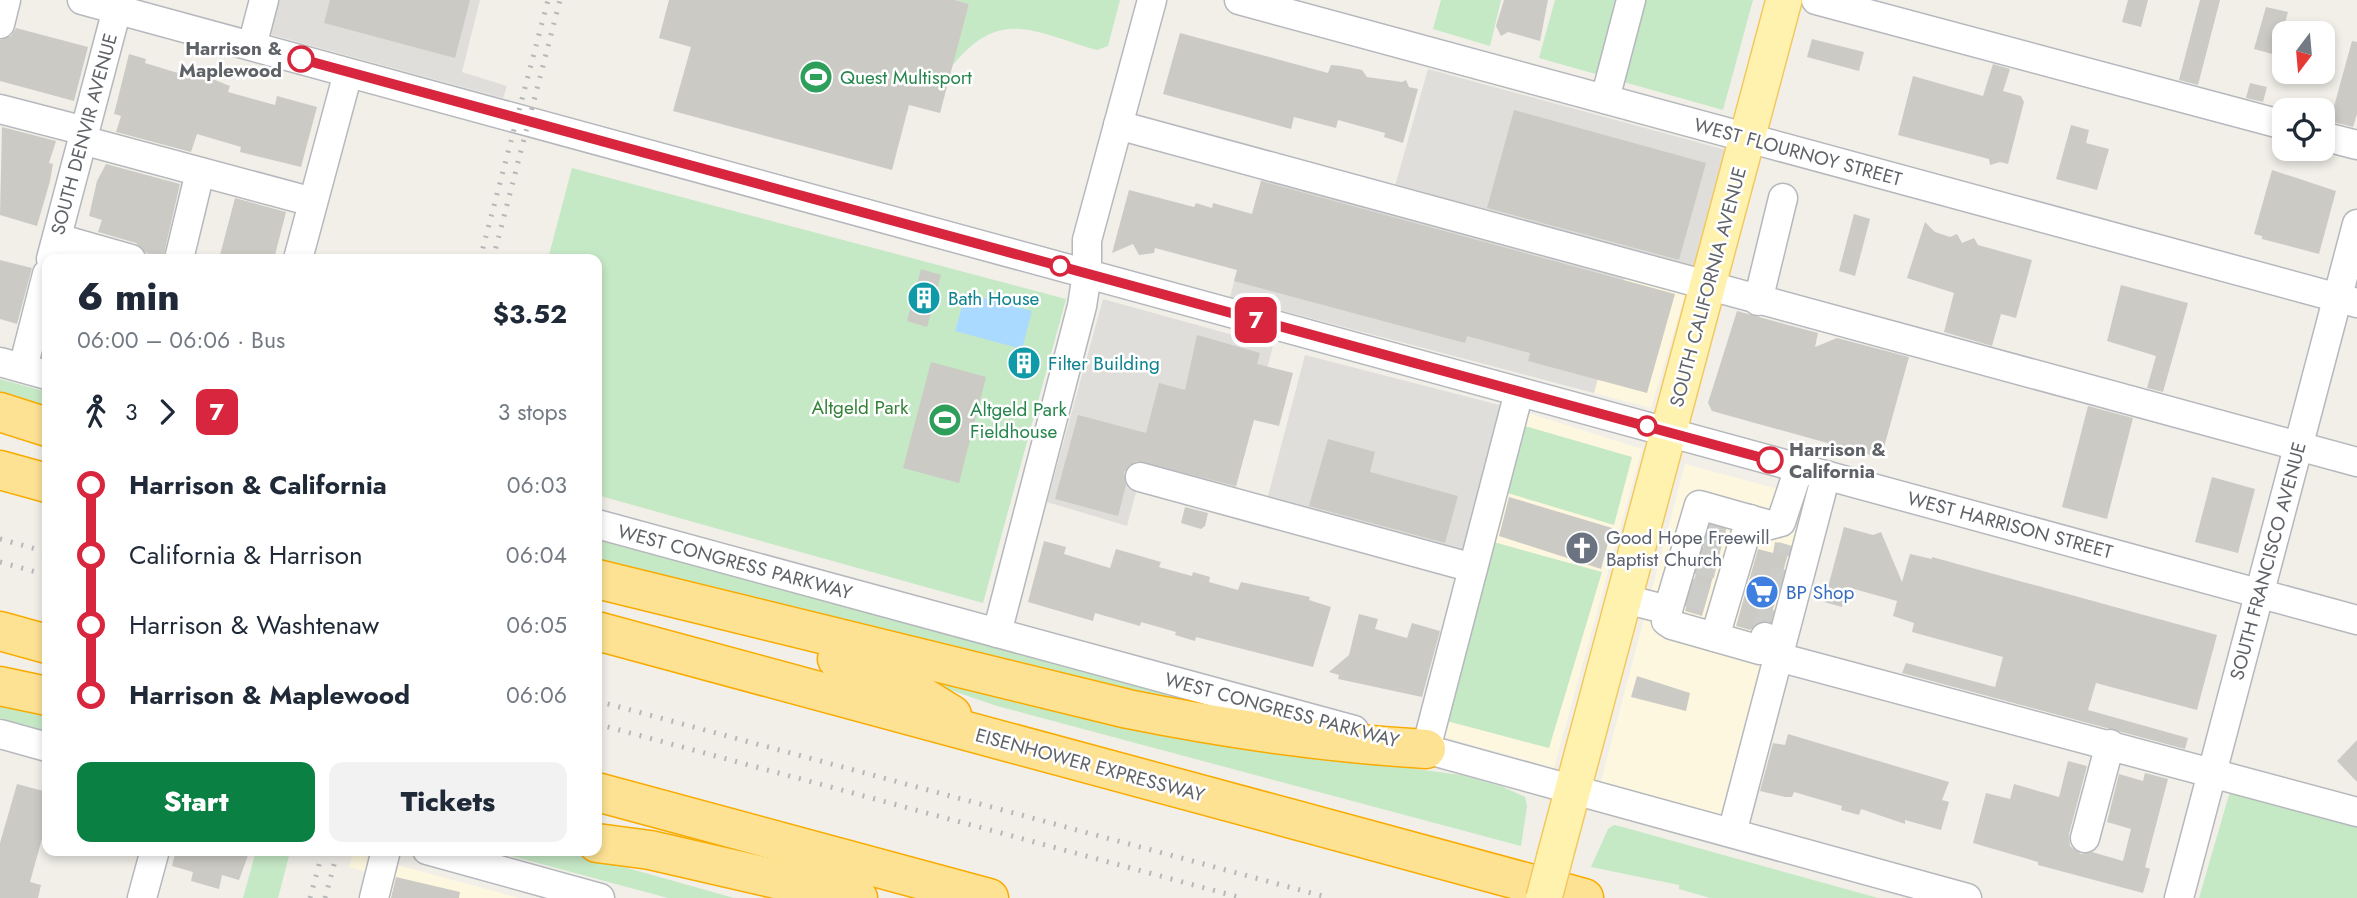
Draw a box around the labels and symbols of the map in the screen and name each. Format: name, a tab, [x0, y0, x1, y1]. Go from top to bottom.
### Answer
north arrow	[2272, 21, 2334, 84]
street label: SOUTH DENVIR AVENUE	[44, 30, 124, 238]
place label: Harrison & Maplewood	[179, 35, 282, 84]
marker: Harrison & Maplewood	[288, 46, 314, 72]
sports icon: Quest Multisport	[797, 58, 835, 96]
place label: Quest Multisport	[840, 64, 972, 91]
street label: WEST FLOURNOY STREET	[1691, 111, 1905, 193]
street label: SOUTH CALIFORNIA AVENUE	[1663, 164, 1753, 410]
unlabelled marker	[1050, 256, 1070, 276]
building icon: Bath House	[905, 279, 943, 317]
place label: Bath House	[948, 285, 1040, 312]
line badge: 7	[1233, 297, 1279, 343]
building icon: Filter Building	[1005, 344, 1043, 382]
place label: Filter Building	[1048, 350, 1160, 377]
park label: Altgeld Park	[812, 394, 909, 421]
place label: Altgeld Park Fieldhouse	[970, 396, 1067, 445]
sports icon: Altgeld Park Fieldhouse	[926, 401, 964, 439]
unlabelled marker	[1637, 416, 1657, 436]
place label: Harrison & California	[1789, 436, 1886, 485]
street label: SOUTH FRANCISCO AVENUE	[2223, 439, 2313, 683]
marker: Harrison & California	[1757, 447, 1783, 473]
street label: WEST HARRISON STREET	[1904, 485, 2116, 565]
street label: WEST CONGRESS PARKWAY	[615, 518, 856, 606]
place label: Good Hope Freewill Baptist Church	[1606, 524, 1770, 573]
church icon: Good Hope Freewill Baptist Church	[1563, 529, 1601, 567]
supermarket icon: BP Shop	[1743, 573, 1781, 611]
place label: BP Shop	[1786, 579, 1854, 606]
street label: WEST CONGRESS PARKWAY	[1162, 666, 1403, 754]
street label: EISENHOWER EXPRESSWAY	[972, 721, 1208, 809]

